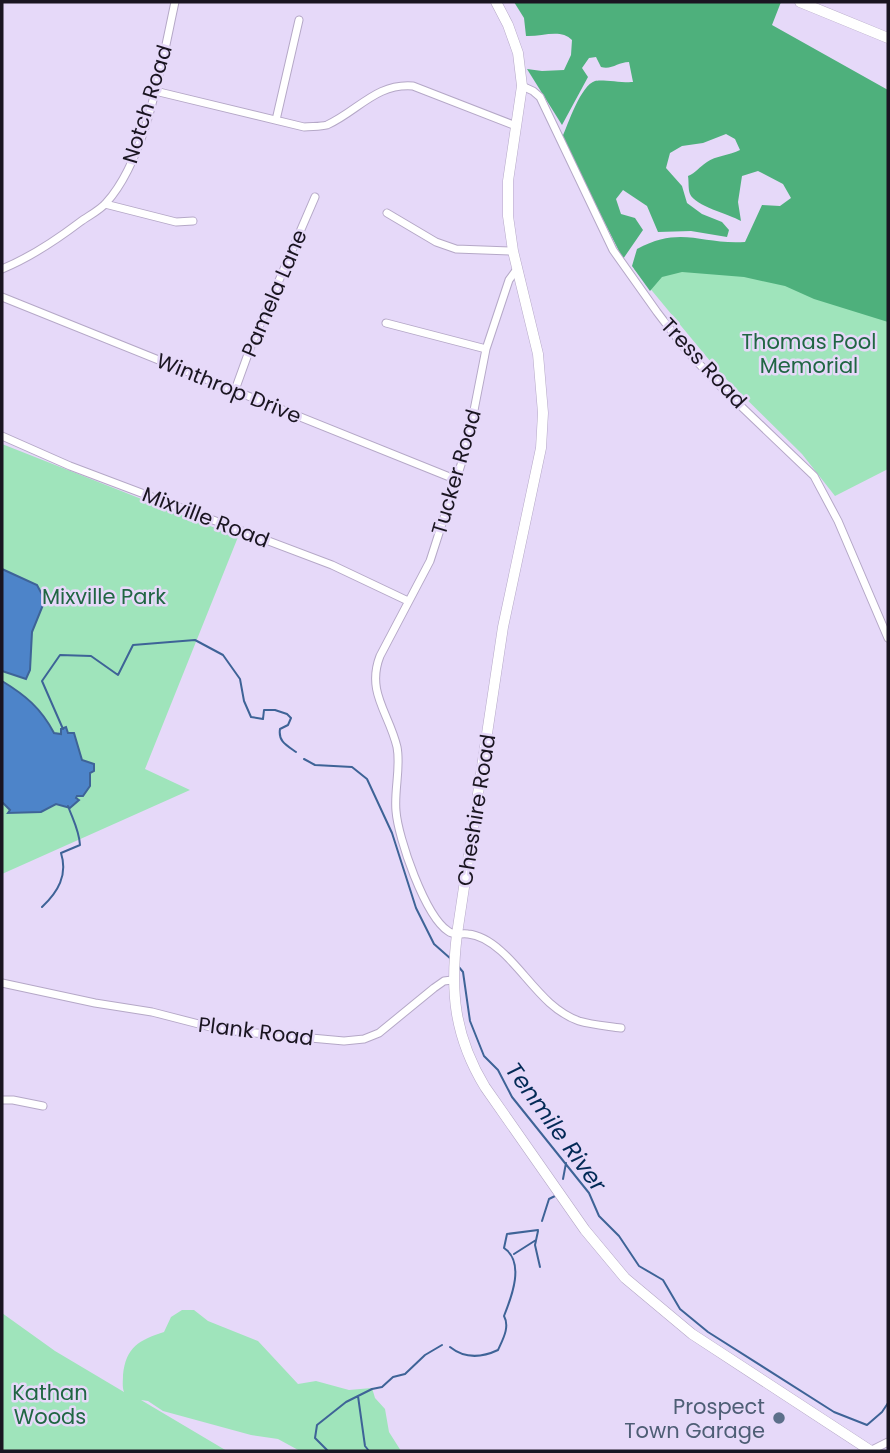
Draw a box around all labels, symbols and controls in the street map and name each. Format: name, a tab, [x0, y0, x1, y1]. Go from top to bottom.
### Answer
street label: Notch Road	[115, 41, 179, 167]
street label: Pamela Lane	[234, 225, 314, 361]
street label: Tress Road	[654, 311, 754, 415]
park label: Thomas Pool Memorial	[742, 327, 876, 380]
street label: Winthrop Drive	[152, 346, 306, 430]
street label: Tucker Road	[424, 406, 488, 538]
street label: Mixville Road	[138, 479, 274, 555]
park label: Mixville Park	[42, 582, 166, 611]
street label: Cheshire Road	[450, 732, 502, 888]
street label: Plank Road	[197, 1010, 315, 1052]
water label: Tenmile River	[498, 1056, 615, 1199]
park label: Kathan Woods	[12, 1378, 88, 1431]
place label: Prospect Town Garage	[624, 1392, 765, 1445]
marker: Prospect Town Garage	[771, 1410, 787, 1426]

